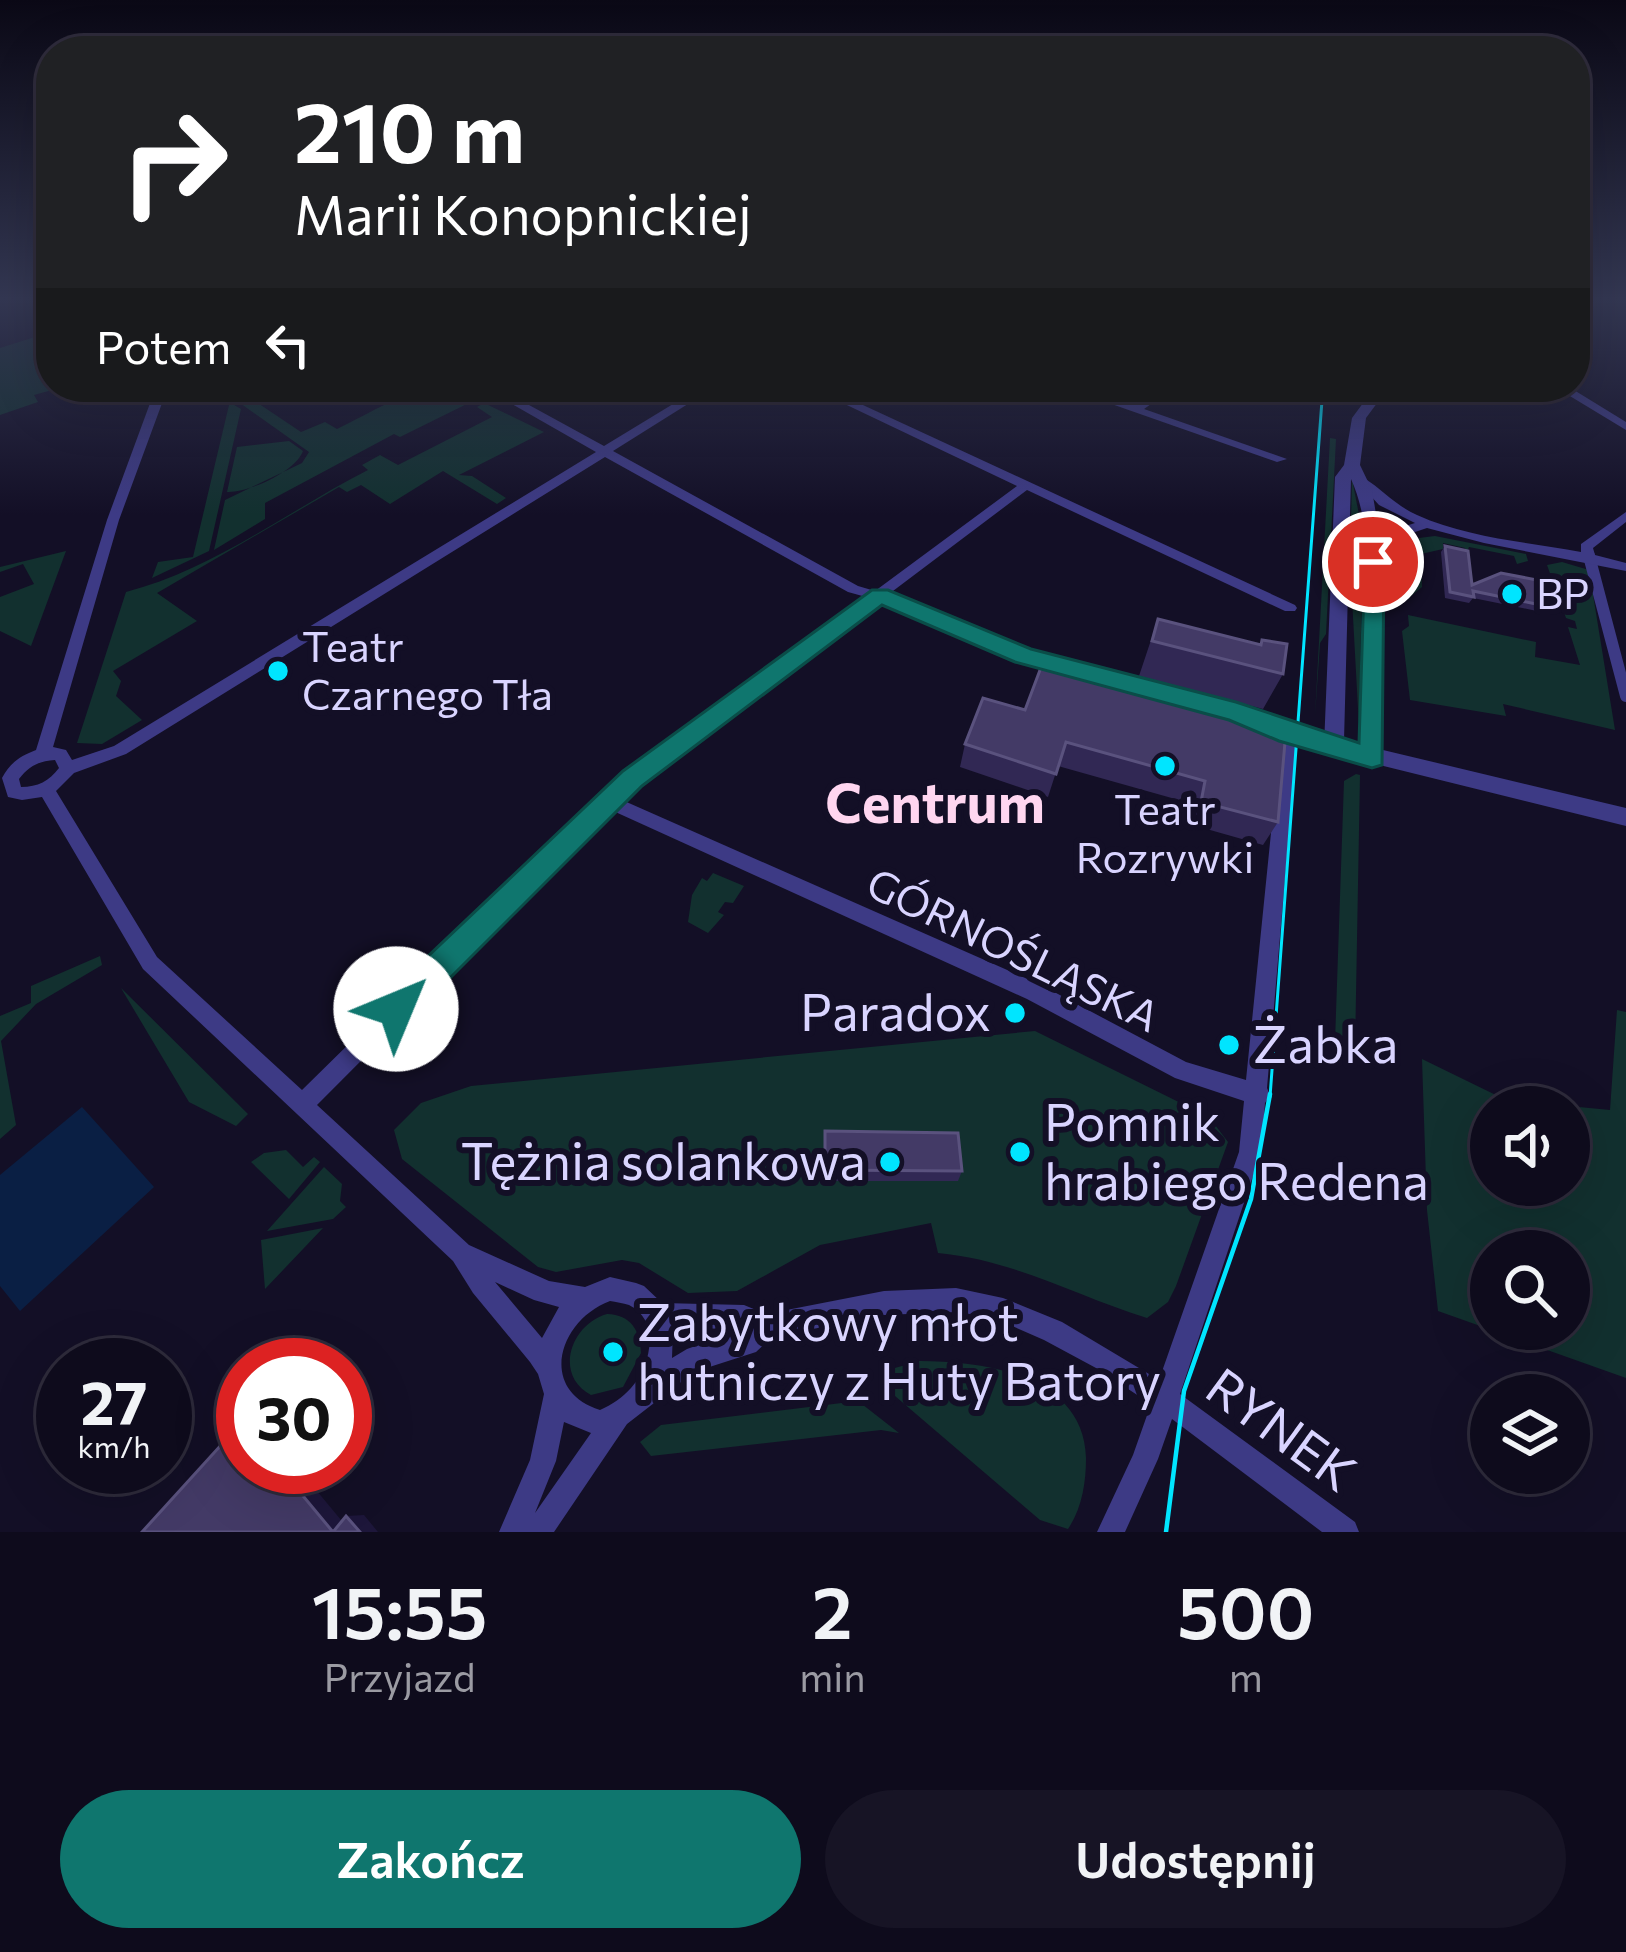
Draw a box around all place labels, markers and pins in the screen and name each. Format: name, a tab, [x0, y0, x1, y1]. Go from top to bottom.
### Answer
pin	[1322, 511, 1424, 613]
place label: BP	[1536, 566, 1589, 618]
marker: BP	[1499, 581, 1525, 607]
place label: Teatr Czarnego Tła	[302, 619, 553, 719]
marker: Teatr Czarnego Tła	[265, 658, 291, 684]
marker: Teatr Rozrywki	[1152, 753, 1178, 779]
place label: Teatr Rozrywki	[1076, 782, 1254, 882]
place label: Paradox	[800, 979, 991, 1042]
marker: Paradox	[1002, 1000, 1028, 1026]
place label: Żabka	[1253, 1011, 1398, 1074]
marker: Żabka	[1216, 1032, 1242, 1058]
place label: Pomnik hrabiego Redena	[1044, 1089, 1429, 1211]
place label: Tężnia solankowa	[461, 1128, 866, 1191]
marker: Pomnik hrabiego Redena	[1007, 1139, 1033, 1165]
marker: Tężnia solankowa	[877, 1149, 903, 1175]
place label: Zabytkowy młot hutniczy z Huty Batory	[637, 1289, 1161, 1411]
marker: Zabytkowy młot hutniczy z Huty Batory	[600, 1339, 626, 1365]

